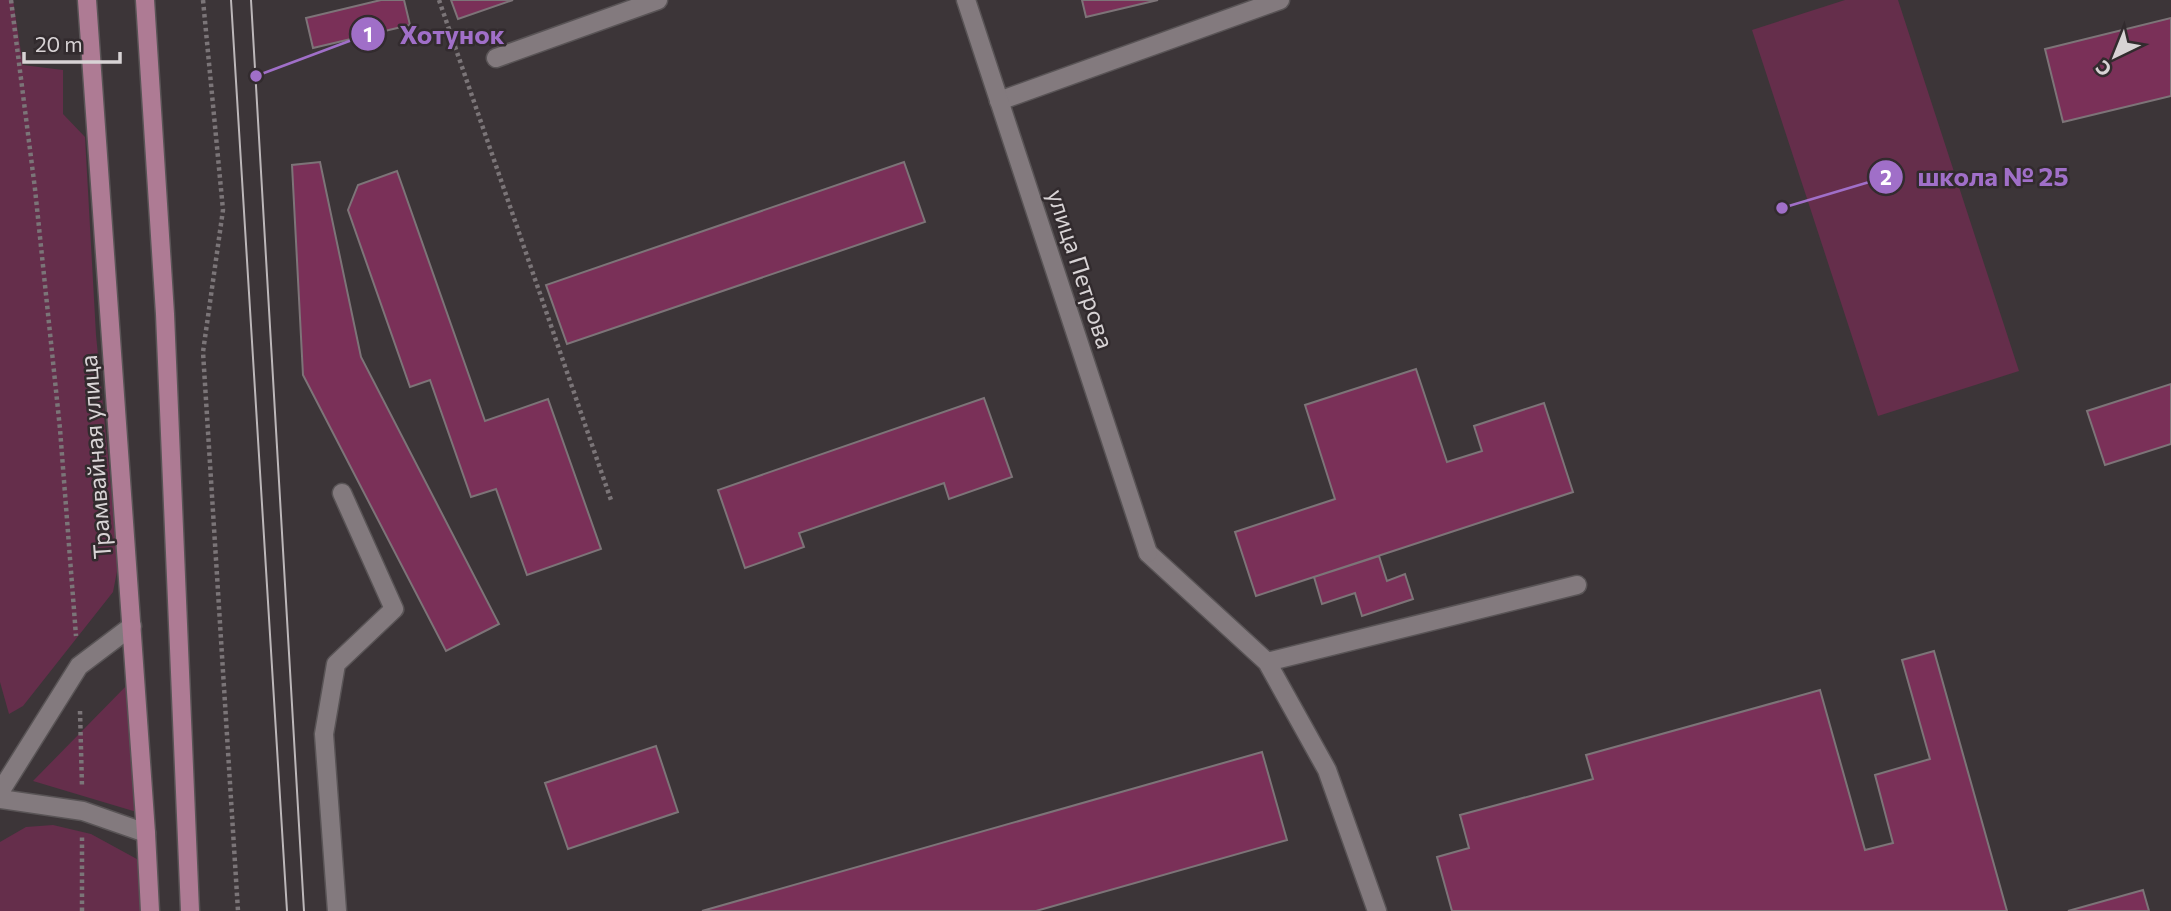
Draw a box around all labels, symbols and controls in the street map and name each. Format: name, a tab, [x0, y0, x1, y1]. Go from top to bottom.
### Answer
callout: Хотунок	[351, 11, 519, 58]
text: Хотунок	[400, 18, 505, 49]
scale bar	[24, 21, 121, 65]
text: 1	[363, 21, 373, 46]
north arrow	[2080, 21, 2150, 91]
text: 20 m	[35, 31, 83, 56]
text: С	[2090, 56, 2116, 82]
callout: школа № 25	[1868, 154, 2082, 201]
text: школа № 25	[1917, 160, 2069, 191]
text: 2	[1880, 164, 1892, 189]
street label: улица Петрова	[1042, 185, 1121, 352]
street label: Трамвайная улица	[73, 354, 116, 560]

